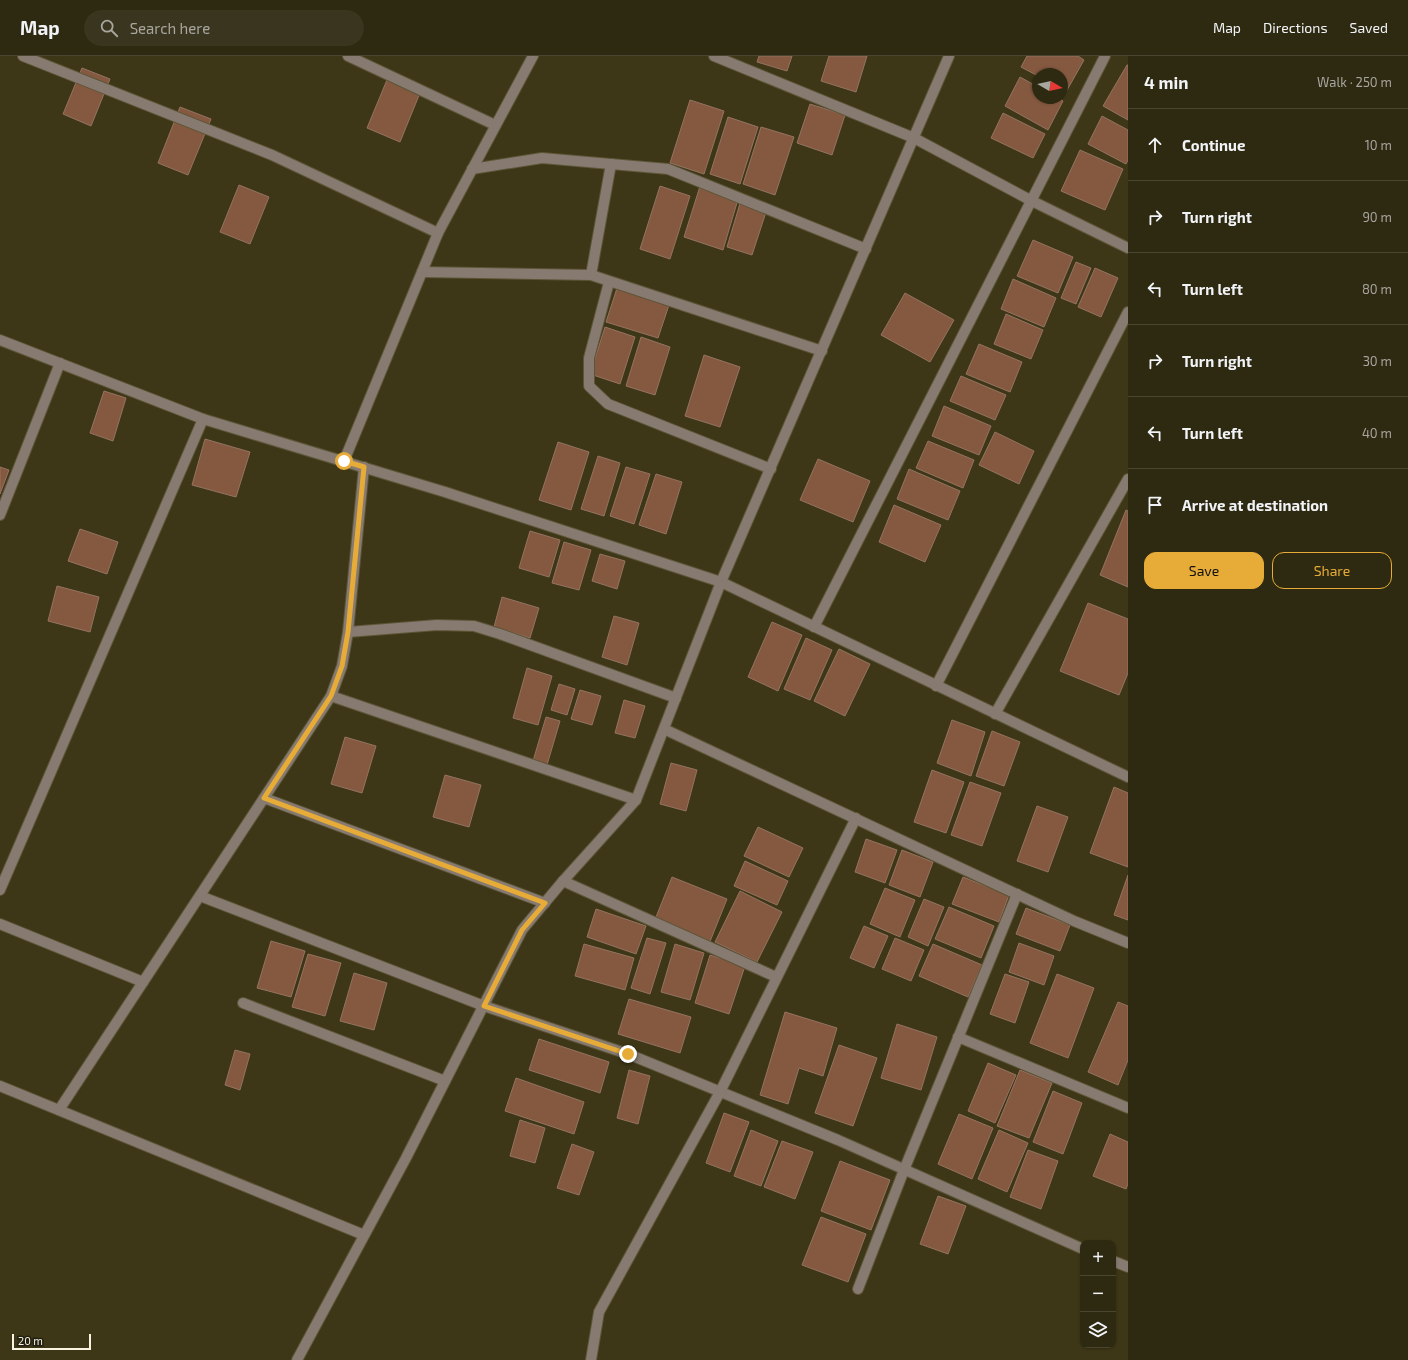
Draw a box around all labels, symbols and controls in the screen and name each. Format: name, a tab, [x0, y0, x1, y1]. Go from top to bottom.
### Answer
search box	[84, 10, 364, 46]
text: Map	[20, 16, 60, 39]
icon: search	[98, 17, 120, 39]
text: Search here	[130, 19, 210, 37]
text: Map	[1213, 19, 1241, 36]
text: Directions	[1263, 19, 1328, 36]
text: Saved	[1350, 19, 1388, 36]
north arrow	[1032, 68, 1068, 104]
text: 4 min	[1144, 72, 1188, 92]
text: Walk · 250 m	[1317, 74, 1392, 90]
icon: ahead	[1144, 134, 1166, 156]
text: Continue	[1182, 136, 1245, 154]
text: 10 m	[1365, 137, 1392, 153]
icon: right	[1144, 206, 1166, 228]
text: Turn right	[1182, 208, 1252, 226]
text: 90 m	[1362, 209, 1392, 225]
icon: left	[1144, 278, 1166, 300]
text: Turn left	[1182, 280, 1243, 298]
text: 80 m	[1362, 281, 1392, 297]
icon: right	[1144, 350, 1166, 372]
text: Turn right	[1182, 352, 1252, 370]
text: 30 m	[1363, 353, 1392, 369]
icon: left	[1144, 422, 1166, 444]
text: Turn left	[1182, 424, 1243, 442]
text: 40 m	[1362, 425, 1392, 441]
route start	[335, 452, 353, 470]
icon: arrive	[1144, 494, 1166, 516]
text: Arrive at destination	[1182, 496, 1328, 514]
button: Save	[1144, 552, 1264, 589]
button: Share	[1272, 552, 1392, 589]
route end	[619, 1045, 637, 1063]
map controls	[1080, 1240, 1116, 1348]
button: +	[1080, 1240, 1116, 1276]
button: −	[1080, 1276, 1116, 1312]
button: layers	[1080, 1312, 1116, 1348]
scale bar	[12, 1332, 91, 1351]
text: 20 m	[18, 1334, 43, 1347]

